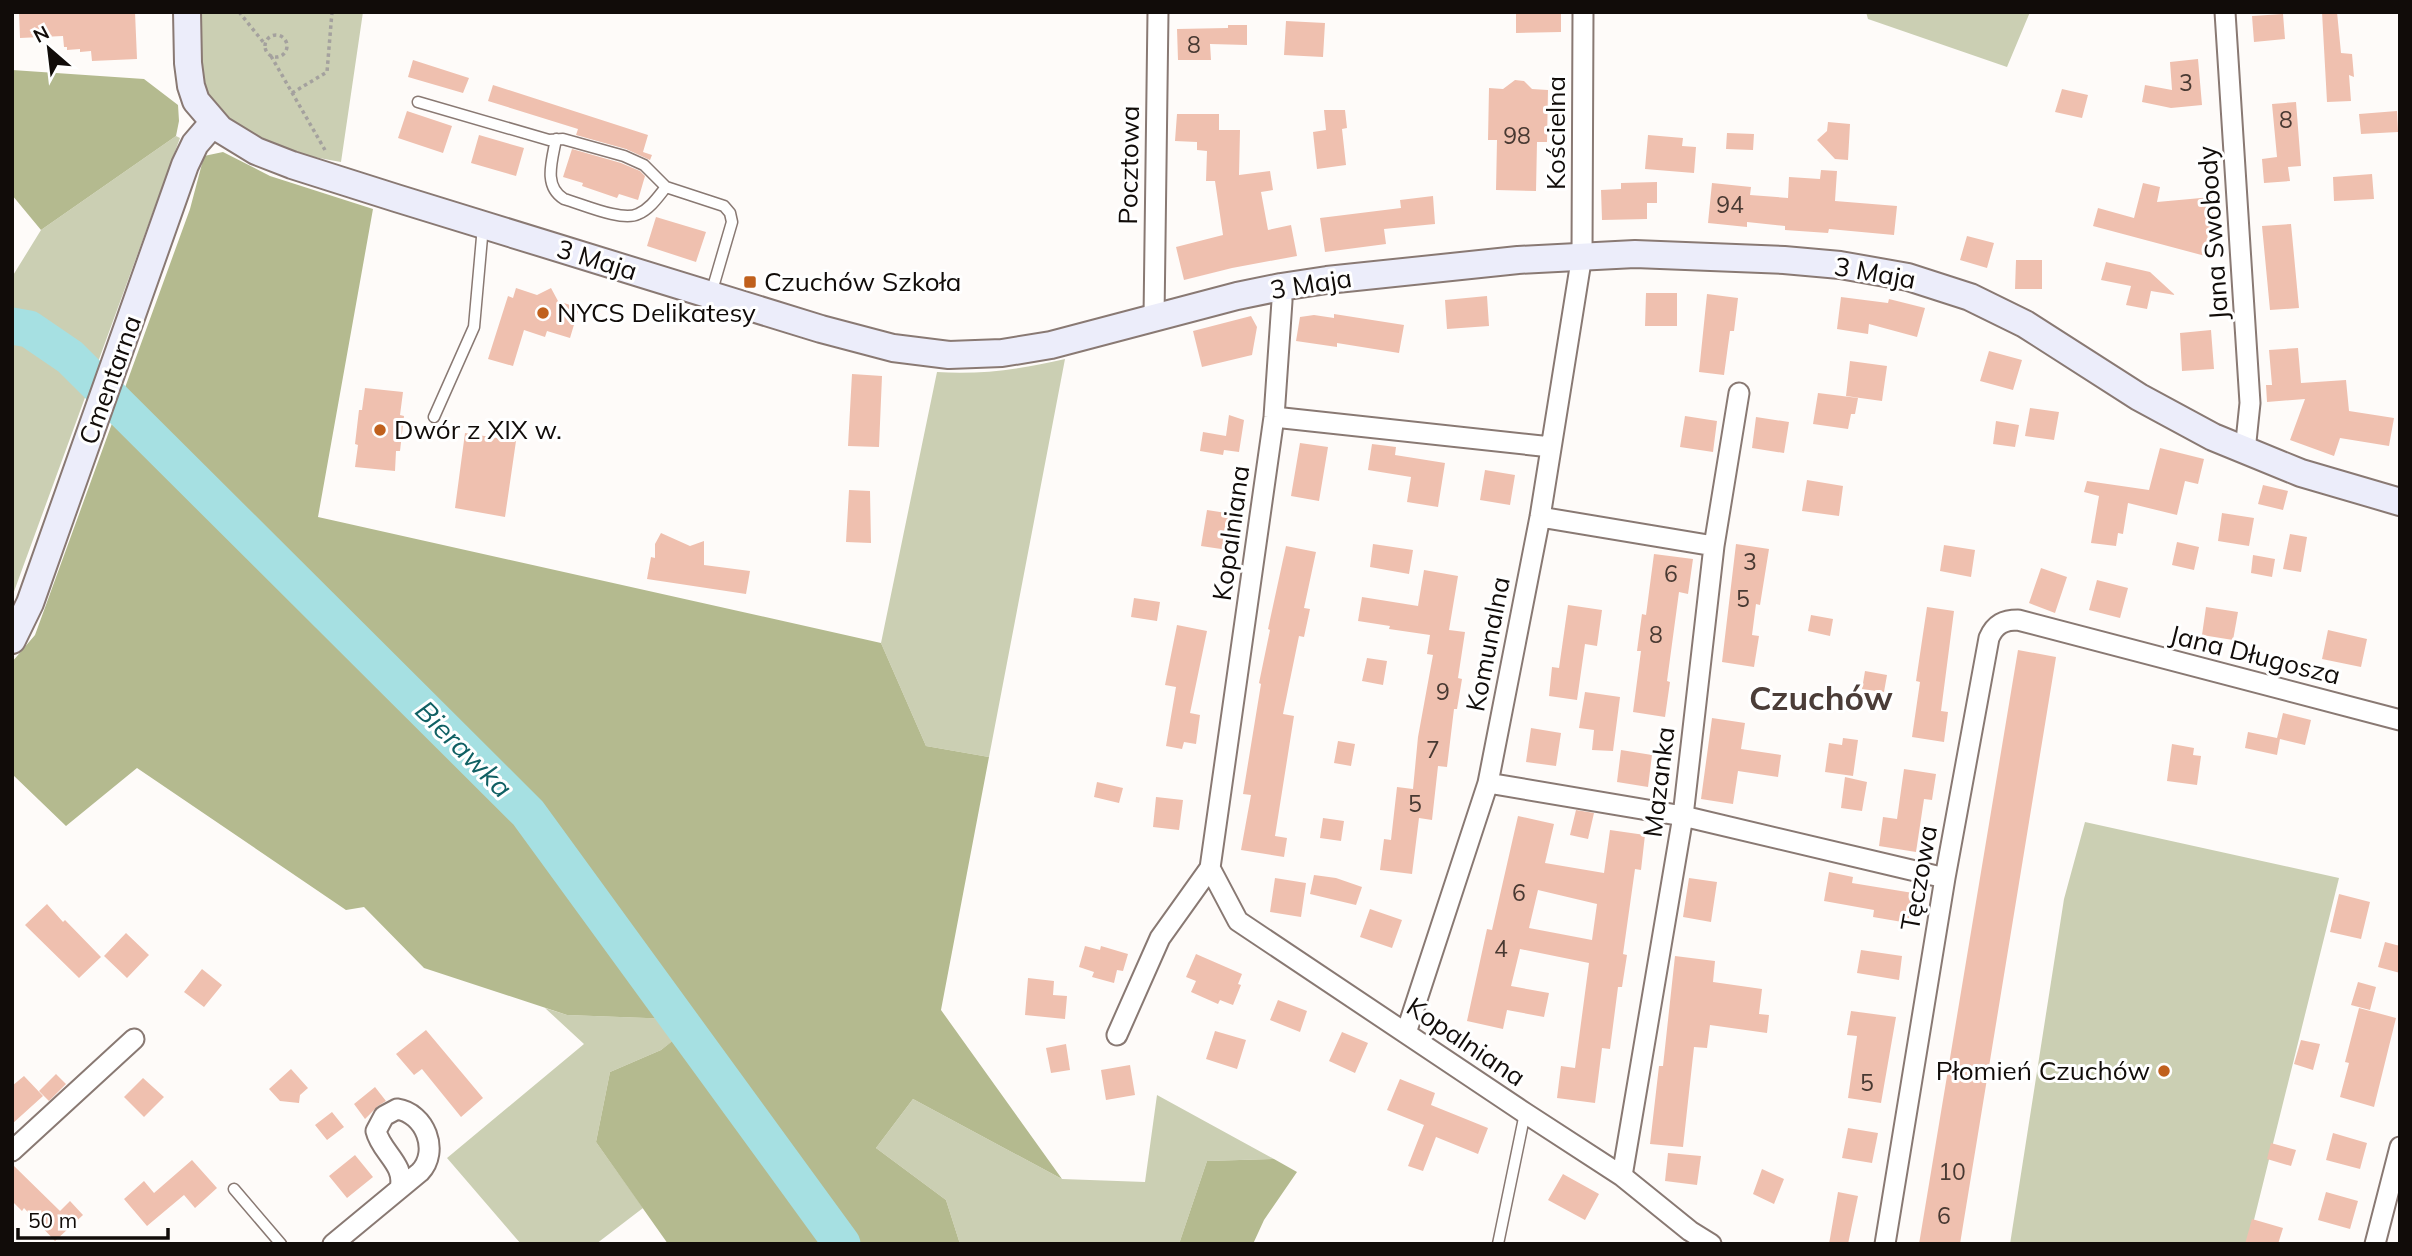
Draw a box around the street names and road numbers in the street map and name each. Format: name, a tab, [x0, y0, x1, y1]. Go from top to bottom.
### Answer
street label: Kościelna	[1539, 76, 1572, 190]
street label: Pocztowa	[1111, 105, 1146, 225]
street label: Jana Swobody	[2190, 144, 2235, 321]
street label: 3 Maja	[553, 232, 641, 287]
street label: 3 Maja	[1832, 249, 1918, 296]
street label: 3 Maja	[1268, 261, 1354, 306]
street label: Cmentarna	[71, 311, 148, 449]
street label: Kopalniana	[1205, 463, 1256, 603]
street label: Komunalna	[1458, 574, 1517, 714]
street label: Jana Długosza	[2166, 617, 2344, 692]
street label: Mazanka	[1635, 725, 1682, 839]
street label: Tęczowa	[1893, 823, 1944, 933]
street label: Kopalniana	[1401, 990, 1532, 1093]

